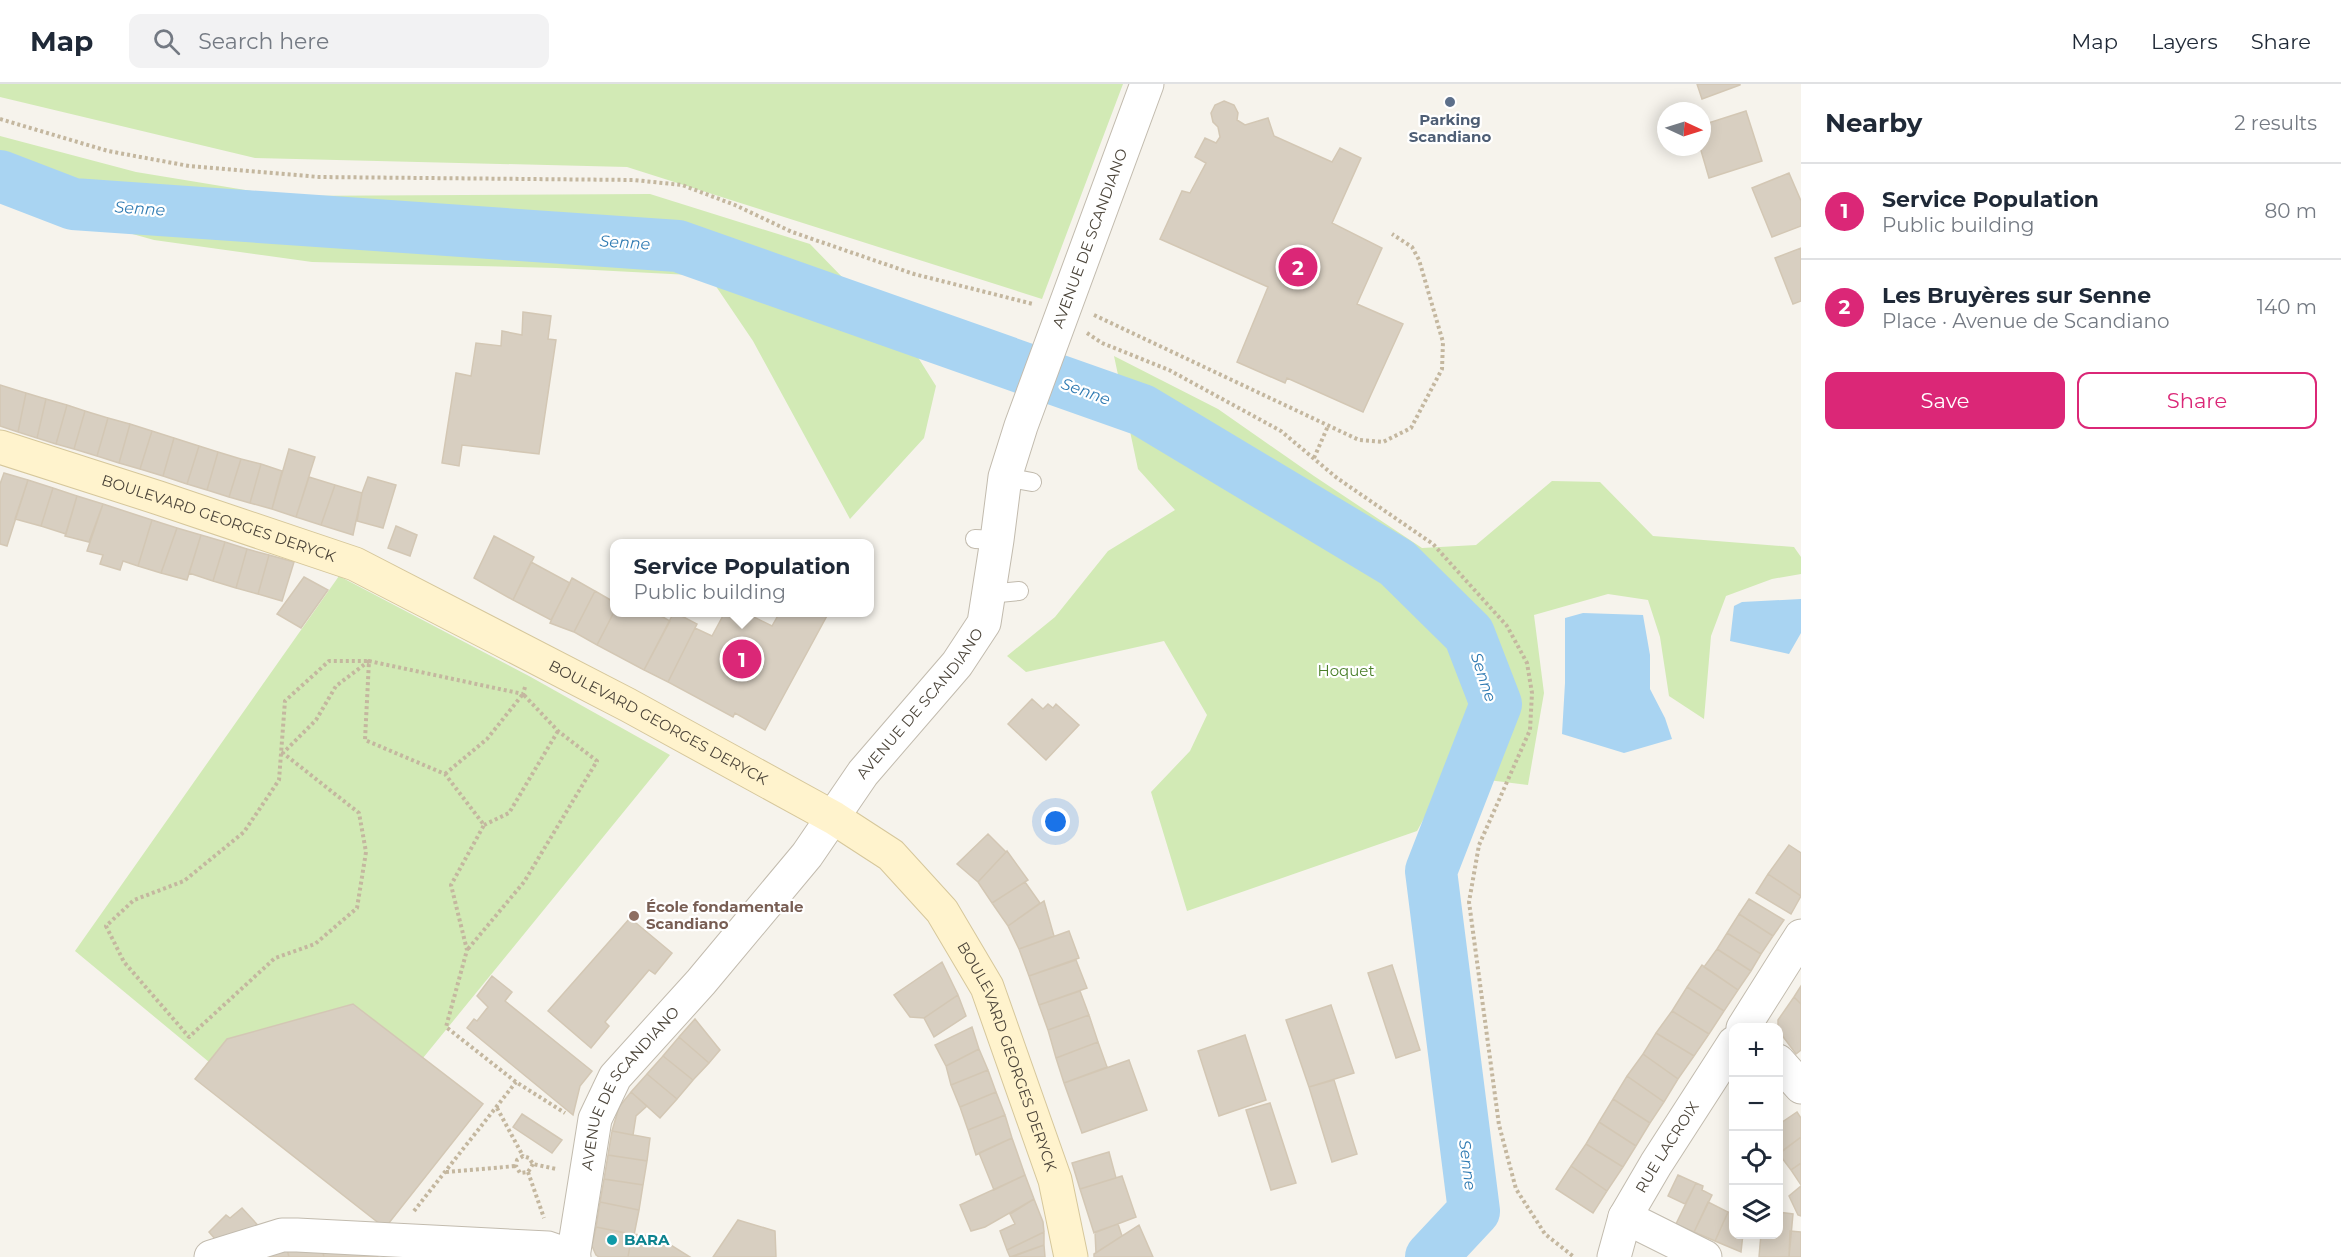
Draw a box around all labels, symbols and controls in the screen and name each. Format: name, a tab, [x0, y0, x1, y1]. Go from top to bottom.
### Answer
search box	[129, 14, 549, 68]
text: Map	[30, 24, 93, 58]
icon: search	[150, 25, 183, 58]
text: Search here	[198, 28, 329, 55]
text: Map	[2071, 29, 2118, 54]
text: Layers	[2151, 29, 2218, 54]
text: Share	[2251, 29, 2311, 54]
marker: Parking Scandiano	[1443, 95, 1457, 109]
north arrow	[1657, 102, 1711, 156]
text: Nearby	[1825, 107, 1922, 139]
place label: Parking Scandiano	[1409, 110, 1491, 146]
text: 2 results	[2234, 111, 2317, 135]
street label: AVENUE DE SCANDIANO	[1048, 146, 1131, 331]
text: Service Population	[1882, 186, 2099, 213]
water label: Senne	[114, 197, 166, 220]
text: 1	[1841, 199, 1848, 223]
text: 80 m	[2265, 199, 2317, 223]
text: Public building	[1882, 213, 2035, 237]
water label: Senne	[599, 231, 651, 254]
pin: 2	[1278, 244, 1318, 290]
text: Les Bruyères sur Senne	[1882, 282, 2151, 309]
text: 2	[1839, 295, 1850, 319]
text: 140 m	[2257, 295, 2317, 319]
text: Place · Avenue de Scandiano	[1882, 309, 2170, 333]
button: Save	[1825, 372, 2065, 429]
button: Share	[2077, 372, 2317, 429]
water label: Senne	[1059, 374, 1113, 409]
street label: BOULEVARD GEORGES DERYCK	[99, 470, 339, 566]
popup	[610, 539, 874, 617]
text: Service Population	[633, 553, 851, 580]
text: Public building	[633, 580, 786, 604]
street label: AVENUE DE SCANDIANO	[852, 624, 987, 782]
pin: 1	[722, 636, 762, 682]
water label: Senne	[1467, 650, 1500, 704]
street label: BOULEVARD GEORGES DERYCK	[546, 656, 772, 789]
park label: Hoquet	[1317, 661, 1375, 680]
your location	[1041, 807, 1070, 836]
place label: École fondamentale Scandiano	[646, 897, 804, 933]
marker: École fondamentale Scandiano	[627, 909, 641, 923]
street label: BOULEVARD GEORGES DERYCK	[953, 938, 1061, 1174]
street label: AVENUE DE SCANDIANO	[577, 1002, 683, 1172]
map controls	[1729, 1023, 1783, 1239]
button: +	[1729, 1023, 1783, 1077]
button: −	[1729, 1077, 1783, 1131]
street label: RUE LACROIX	[1631, 1098, 1703, 1196]
button: locate	[1729, 1131, 1783, 1185]
water label: Senne	[1455, 1139, 1480, 1191]
button: layers	[1729, 1185, 1783, 1239]
place label: BARA	[624, 1230, 670, 1249]
marker: BARA	[605, 1233, 619, 1247]

